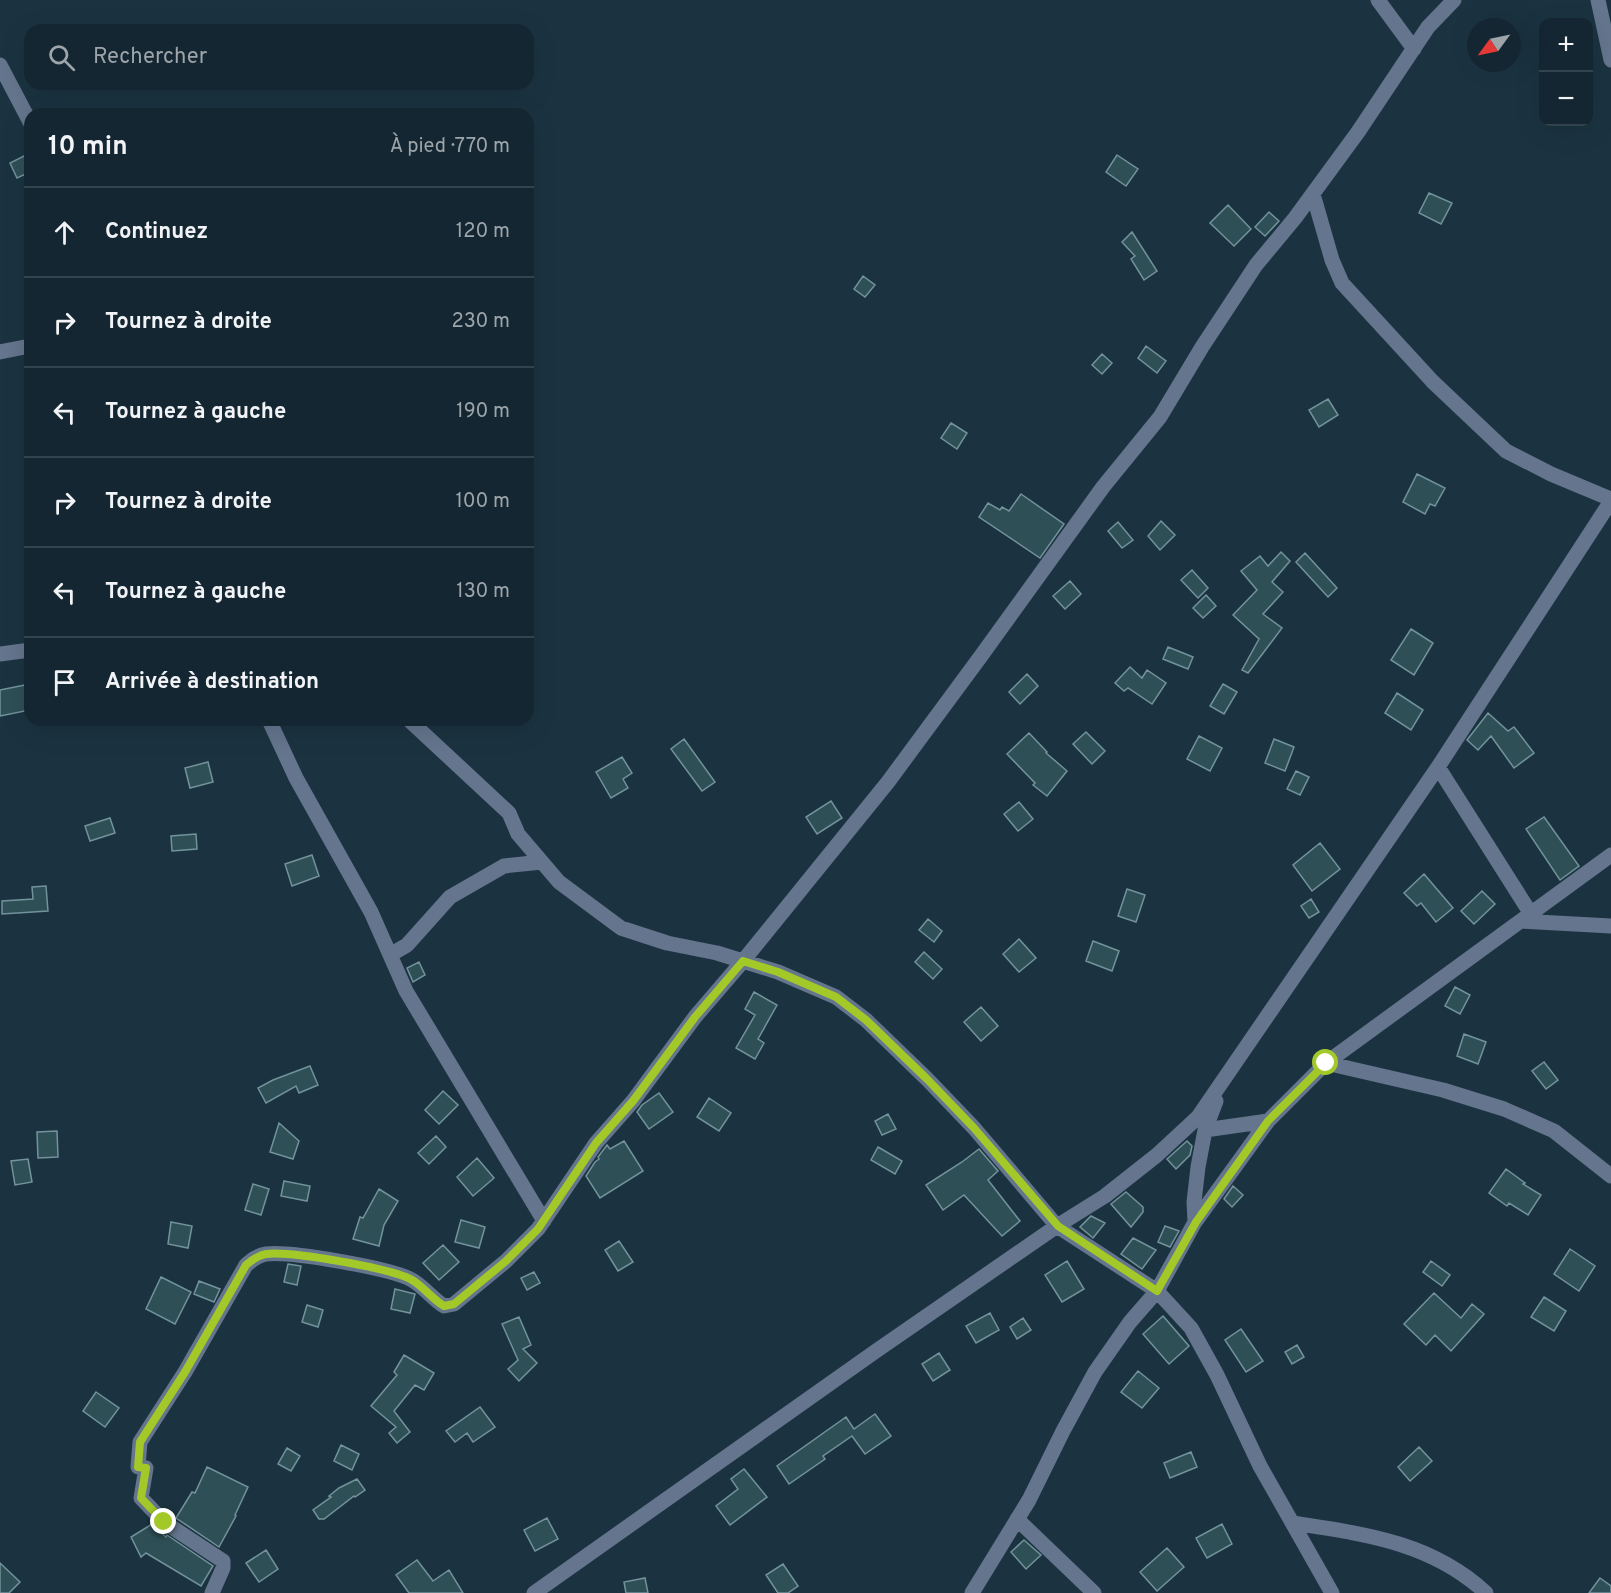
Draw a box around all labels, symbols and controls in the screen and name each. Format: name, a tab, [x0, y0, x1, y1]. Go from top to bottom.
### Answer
north arrow	[1467, 18, 1521, 72]
map controls	[1539, 18, 1593, 126]
button: +	[1539, 18, 1593, 72]
search box	[24, 24, 534, 90]
icon: search	[45, 41, 78, 74]
text: Rechercher	[93, 44, 207, 71]
button: −	[1539, 72, 1593, 126]
text: 10 min	[48, 131, 128, 164]
text: À pied · 770 m	[390, 134, 510, 160]
icon: ahead	[48, 216, 81, 249]
text: Continuez	[105, 219, 208, 246]
text: 120 m	[456, 219, 510, 245]
icon: right	[48, 306, 81, 339]
text: Tournez à droite	[105, 309, 272, 336]
text: 230 m	[451, 309, 510, 335]
icon: left	[48, 396, 81, 429]
text: Tournez à gauche	[105, 399, 286, 426]
text: 190 m	[456, 399, 510, 425]
icon: right	[48, 486, 81, 519]
text: Tournez à droite	[105, 489, 272, 516]
text: 100 m	[455, 489, 510, 515]
icon: left	[48, 576, 81, 609]
text: Tournez à gauche	[105, 579, 286, 606]
text: 130 m	[456, 579, 510, 605]
icon: arrive	[48, 666, 81, 699]
text: Arrivée à destination	[105, 669, 319, 696]
route start	[1312, 1049, 1338, 1075]
route end	[150, 1508, 176, 1534]

